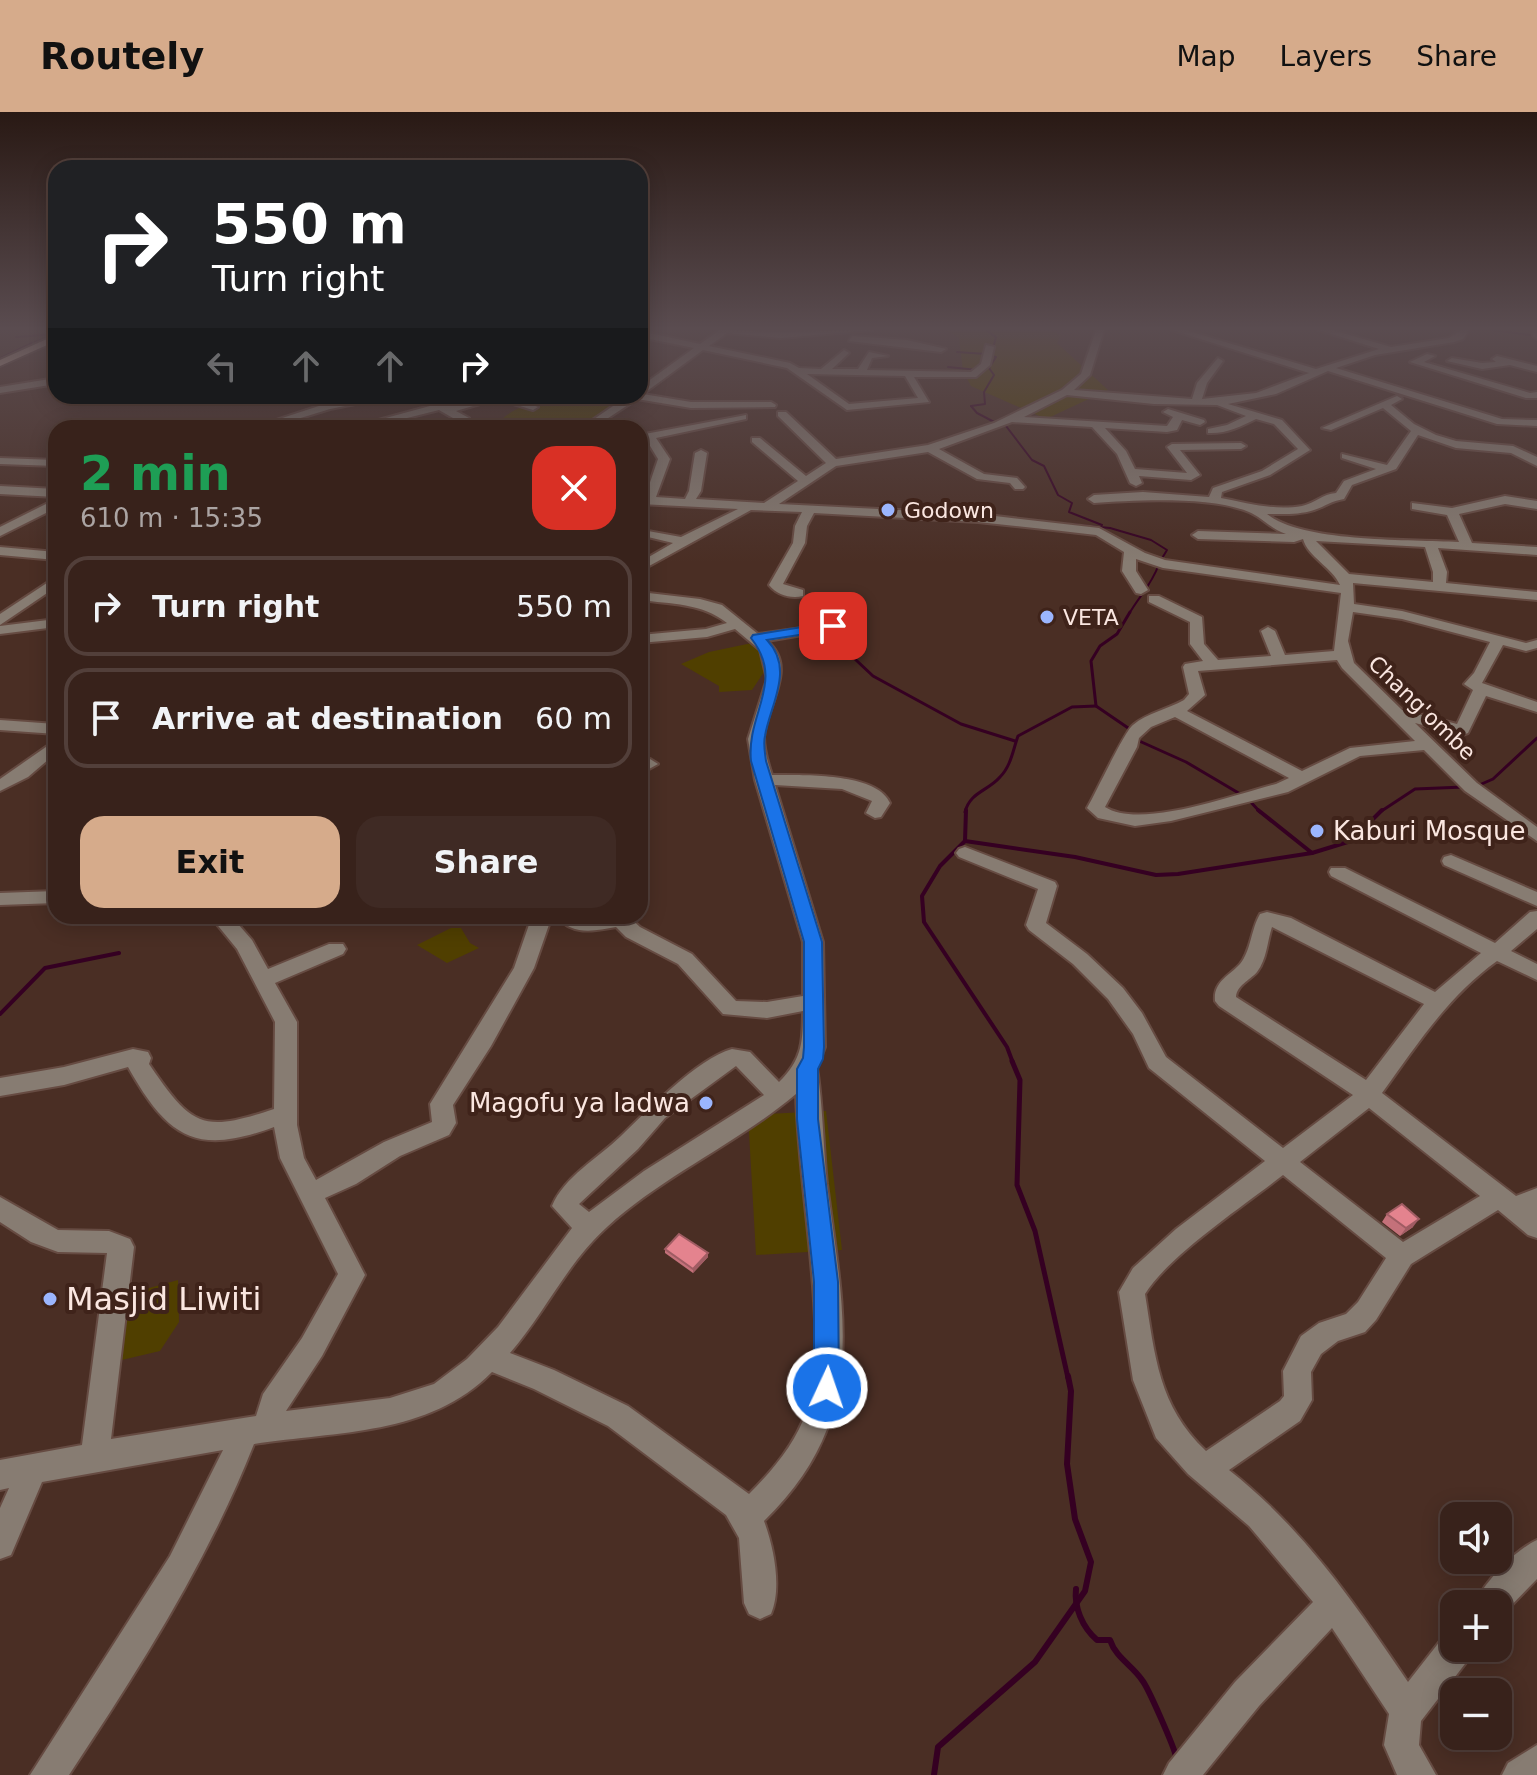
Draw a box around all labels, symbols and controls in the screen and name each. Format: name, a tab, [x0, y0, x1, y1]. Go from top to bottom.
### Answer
text: Routely	[40, 34, 204, 78]
text: Map	[1176, 40, 1236, 73]
text: Layers	[1280, 40, 1372, 73]
text: Share	[1416, 40, 1497, 73]
text: 550 m	[212, 191, 407, 256]
icon: right	[80, 192, 184, 296]
text: Turn right	[212, 258, 384, 299]
icon: left	[200, 344, 244, 388]
icon: ahead	[284, 344, 328, 388]
icon: ahead	[368, 344, 412, 388]
icon: right	[452, 344, 496, 388]
text: 2 min	[80, 445, 231, 501]
button: close	[532, 446, 616, 530]
place label: Godown	[904, 498, 994, 523]
marker: Godown	[879, 501, 897, 519]
text: 610 m · 15:35	[80, 503, 263, 533]
icon: right	[84, 584, 128, 628]
text: Turn right	[152, 589, 319, 624]
text: 550 m	[516, 589, 612, 624]
pin	[799, 592, 867, 660]
icon: arrive	[811, 604, 855, 648]
place label: VETA	[1063, 605, 1119, 630]
marker: VETA	[1038, 608, 1056, 626]
street label: Chang'ombe	[1363, 651, 1481, 765]
icon: arrive	[84, 696, 128, 740]
text: Arrive at destination	[152, 701, 503, 736]
text: 60 m	[535, 701, 612, 736]
button: Exit	[80, 816, 340, 908]
button: Share	[356, 816, 616, 908]
place label: Kaburi Mosque	[1333, 816, 1526, 846]
marker: Kaburi Mosque	[1308, 822, 1326, 840]
place label: Magofu ya ladwa	[469, 1088, 690, 1118]
marker: Magofu ya ladwa	[697, 1094, 715, 1112]
place label: Masjid Liwiti	[66, 1280, 261, 1318]
marker: Masjid Liwiti	[41, 1290, 59, 1308]
position arrow	[785, 1346, 869, 1430]
map controls	[1440, 1502, 1512, 1750]
button: sound	[1440, 1502, 1512, 1574]
button: +	[1440, 1590, 1512, 1662]
button: −	[1440, 1678, 1512, 1750]

